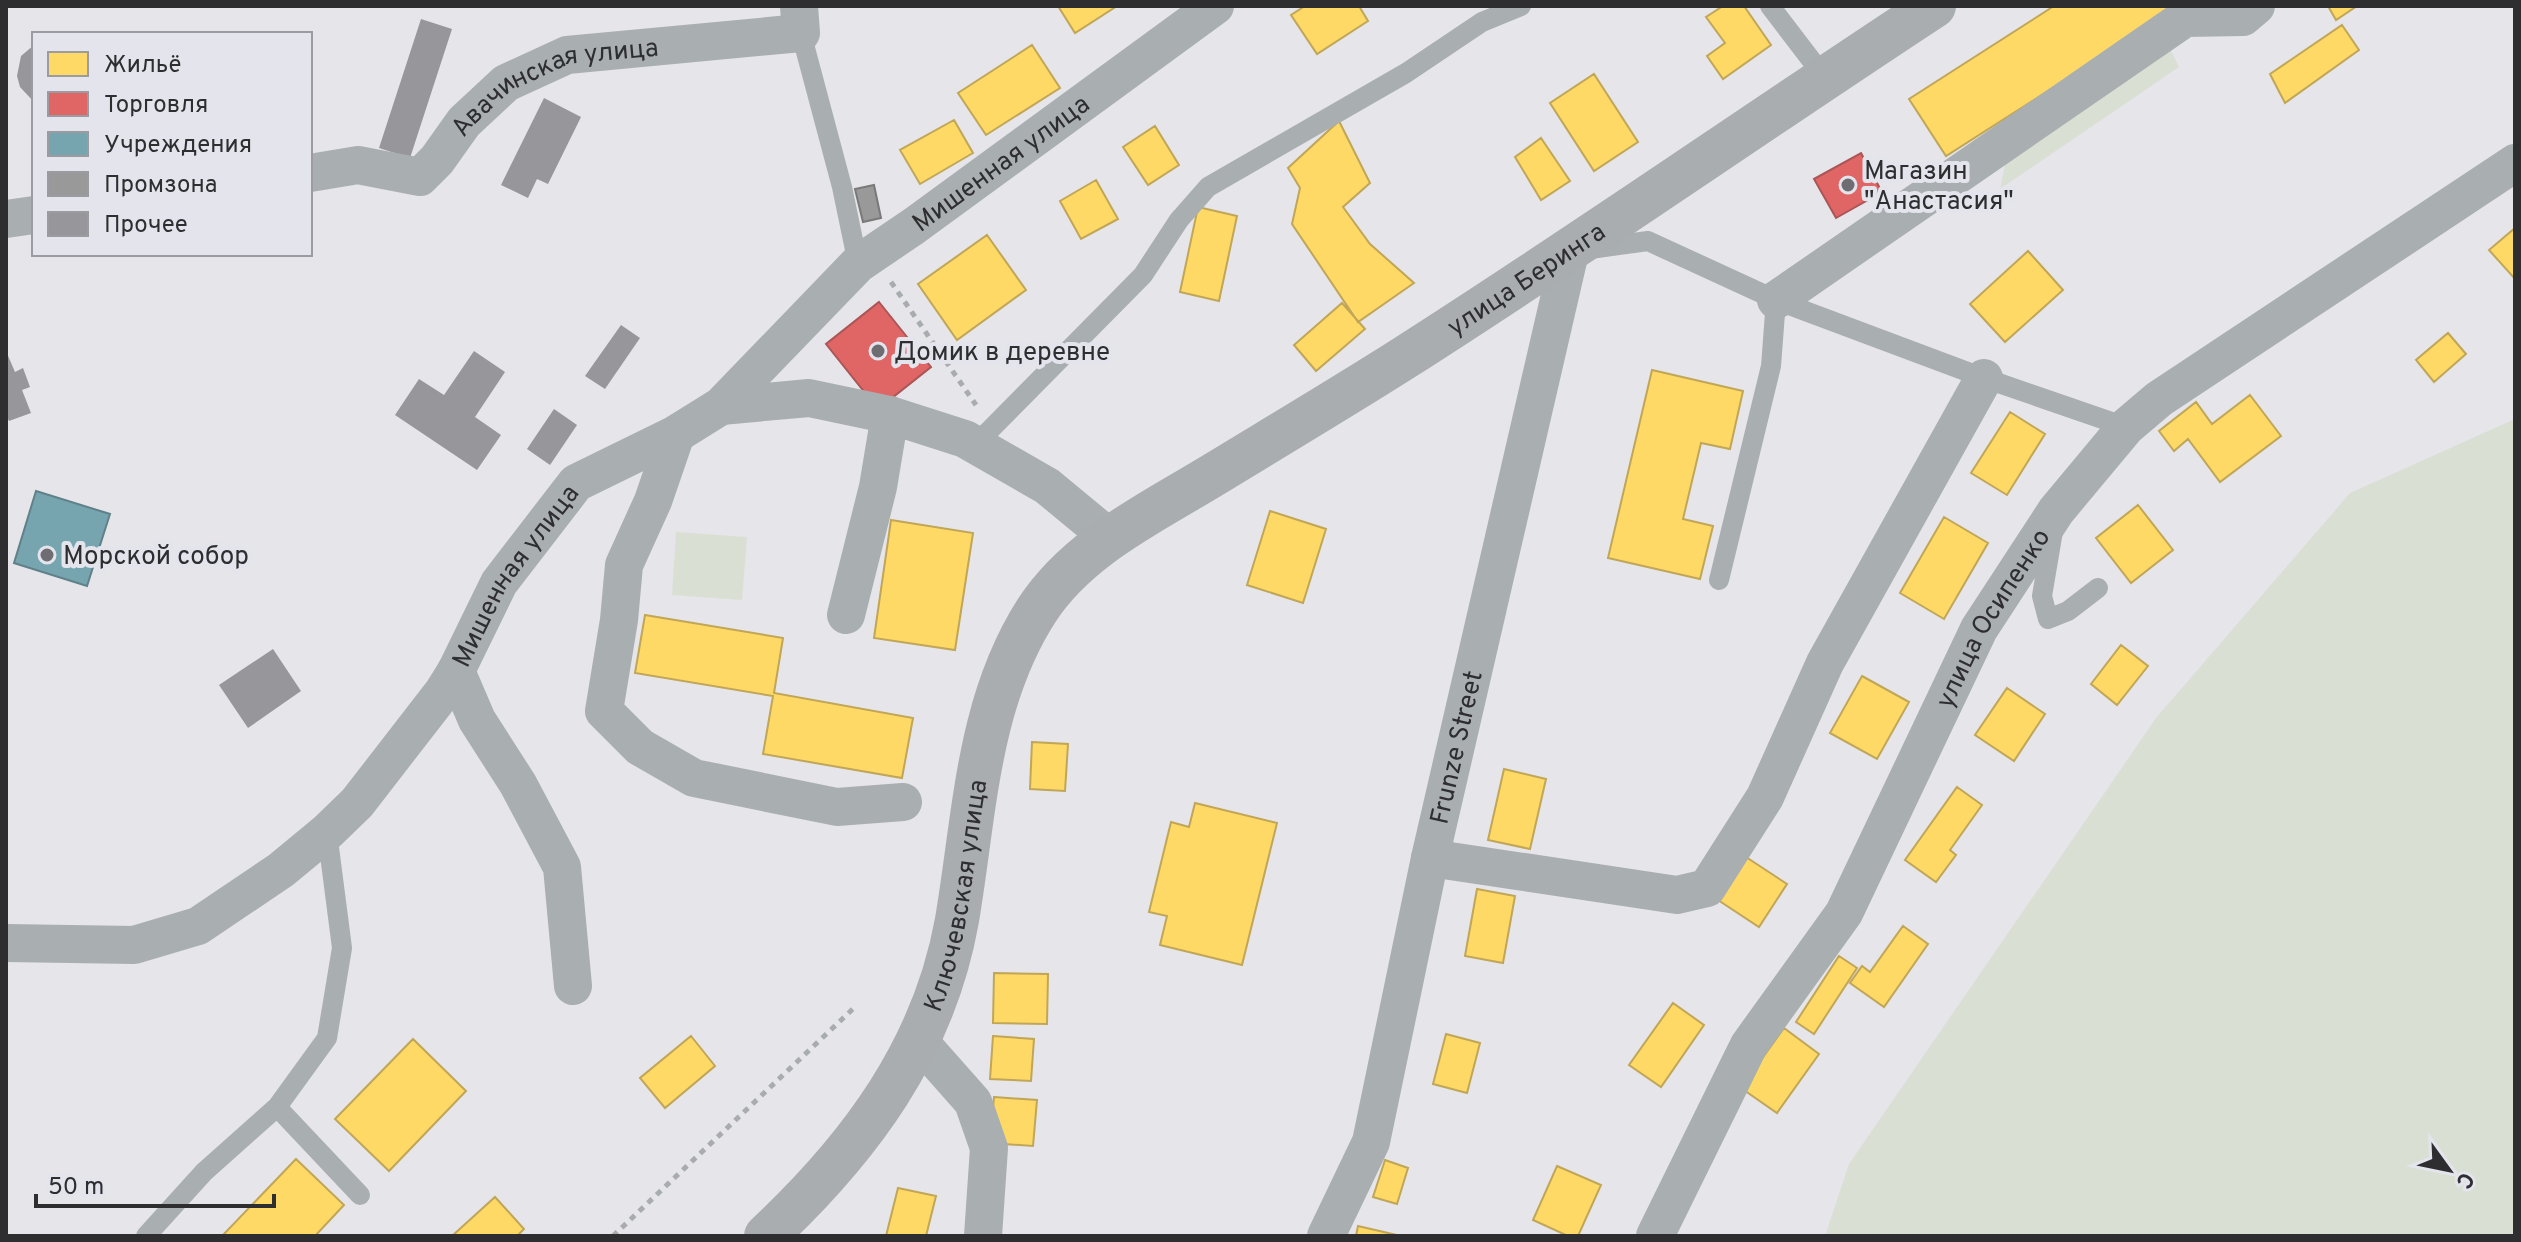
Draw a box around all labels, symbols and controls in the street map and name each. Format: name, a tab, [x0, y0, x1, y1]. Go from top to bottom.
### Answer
legend	[32, 32, 312, 256]
street label: Авачинская улица	[445, 32, 660, 144]
text: Жильё	[104, 51, 181, 81]
street label: Мишенная улица	[907, 89, 1097, 241]
text: Торговля	[104, 91, 208, 121]
text: Учреждения	[104, 131, 252, 161]
place label: Магазин "Анастасия"	[1864, 156, 2014, 219]
text: Промзона	[104, 171, 217, 201]
marker: Магазин "Анастасия"	[1839, 176, 1857, 194]
text: Прочее	[104, 211, 188, 241]
street label: улица Беринга	[1442, 217, 1613, 345]
place label: Домик в деревне	[894, 337, 1110, 370]
marker: Домик в деревне	[869, 342, 887, 360]
street label: Мишенная улица	[446, 479, 588, 673]
street label: улица Осипенко	[1930, 523, 2059, 714]
place label: Морской собор	[63, 541, 249, 574]
marker: Морской собор	[38, 546, 56, 564]
street label: Frunze Street	[1424, 668, 1492, 828]
street label: Ключевская улица	[918, 777, 996, 1017]
north arrow	[2409, 1130, 2489, 1210]
scale bar	[36, 1158, 274, 1208]
text: С	[2449, 1166, 2479, 1193]
text: 50 m	[48, 1173, 104, 1203]

